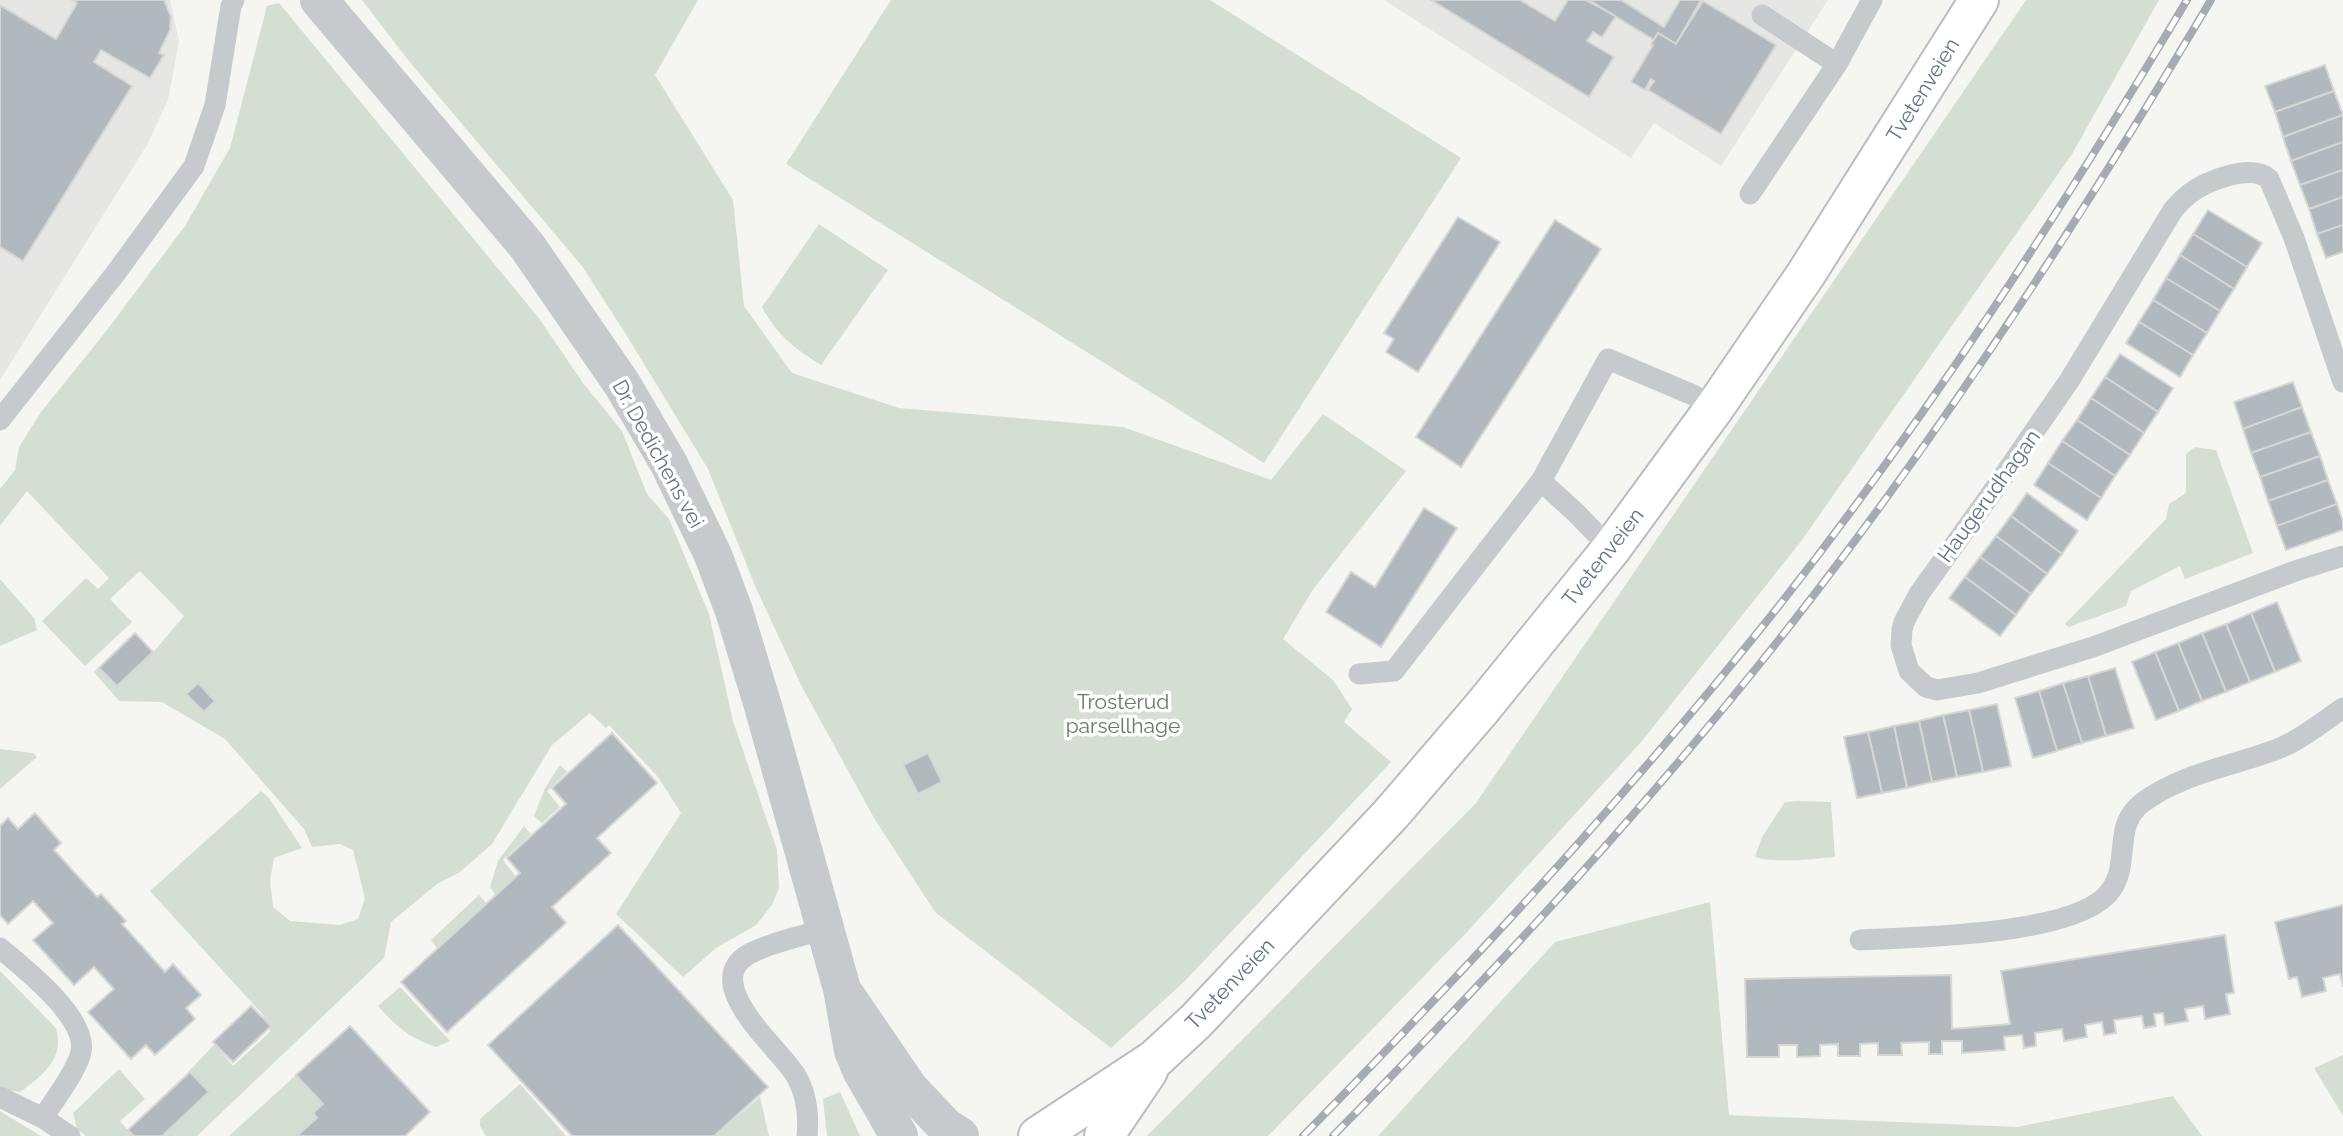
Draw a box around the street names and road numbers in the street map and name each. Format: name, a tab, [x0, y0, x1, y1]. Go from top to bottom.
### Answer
street label: Tvetenveien	[1881, 33, 1964, 146]
street label: Dr. Dedichens vei	[607, 375, 710, 532]
street label: Haugerudhagan	[1932, 424, 2045, 567]
street label: Tvetenveien	[1557, 503, 1649, 611]
street label: Tvetenveien	[1180, 933, 1279, 1035]

